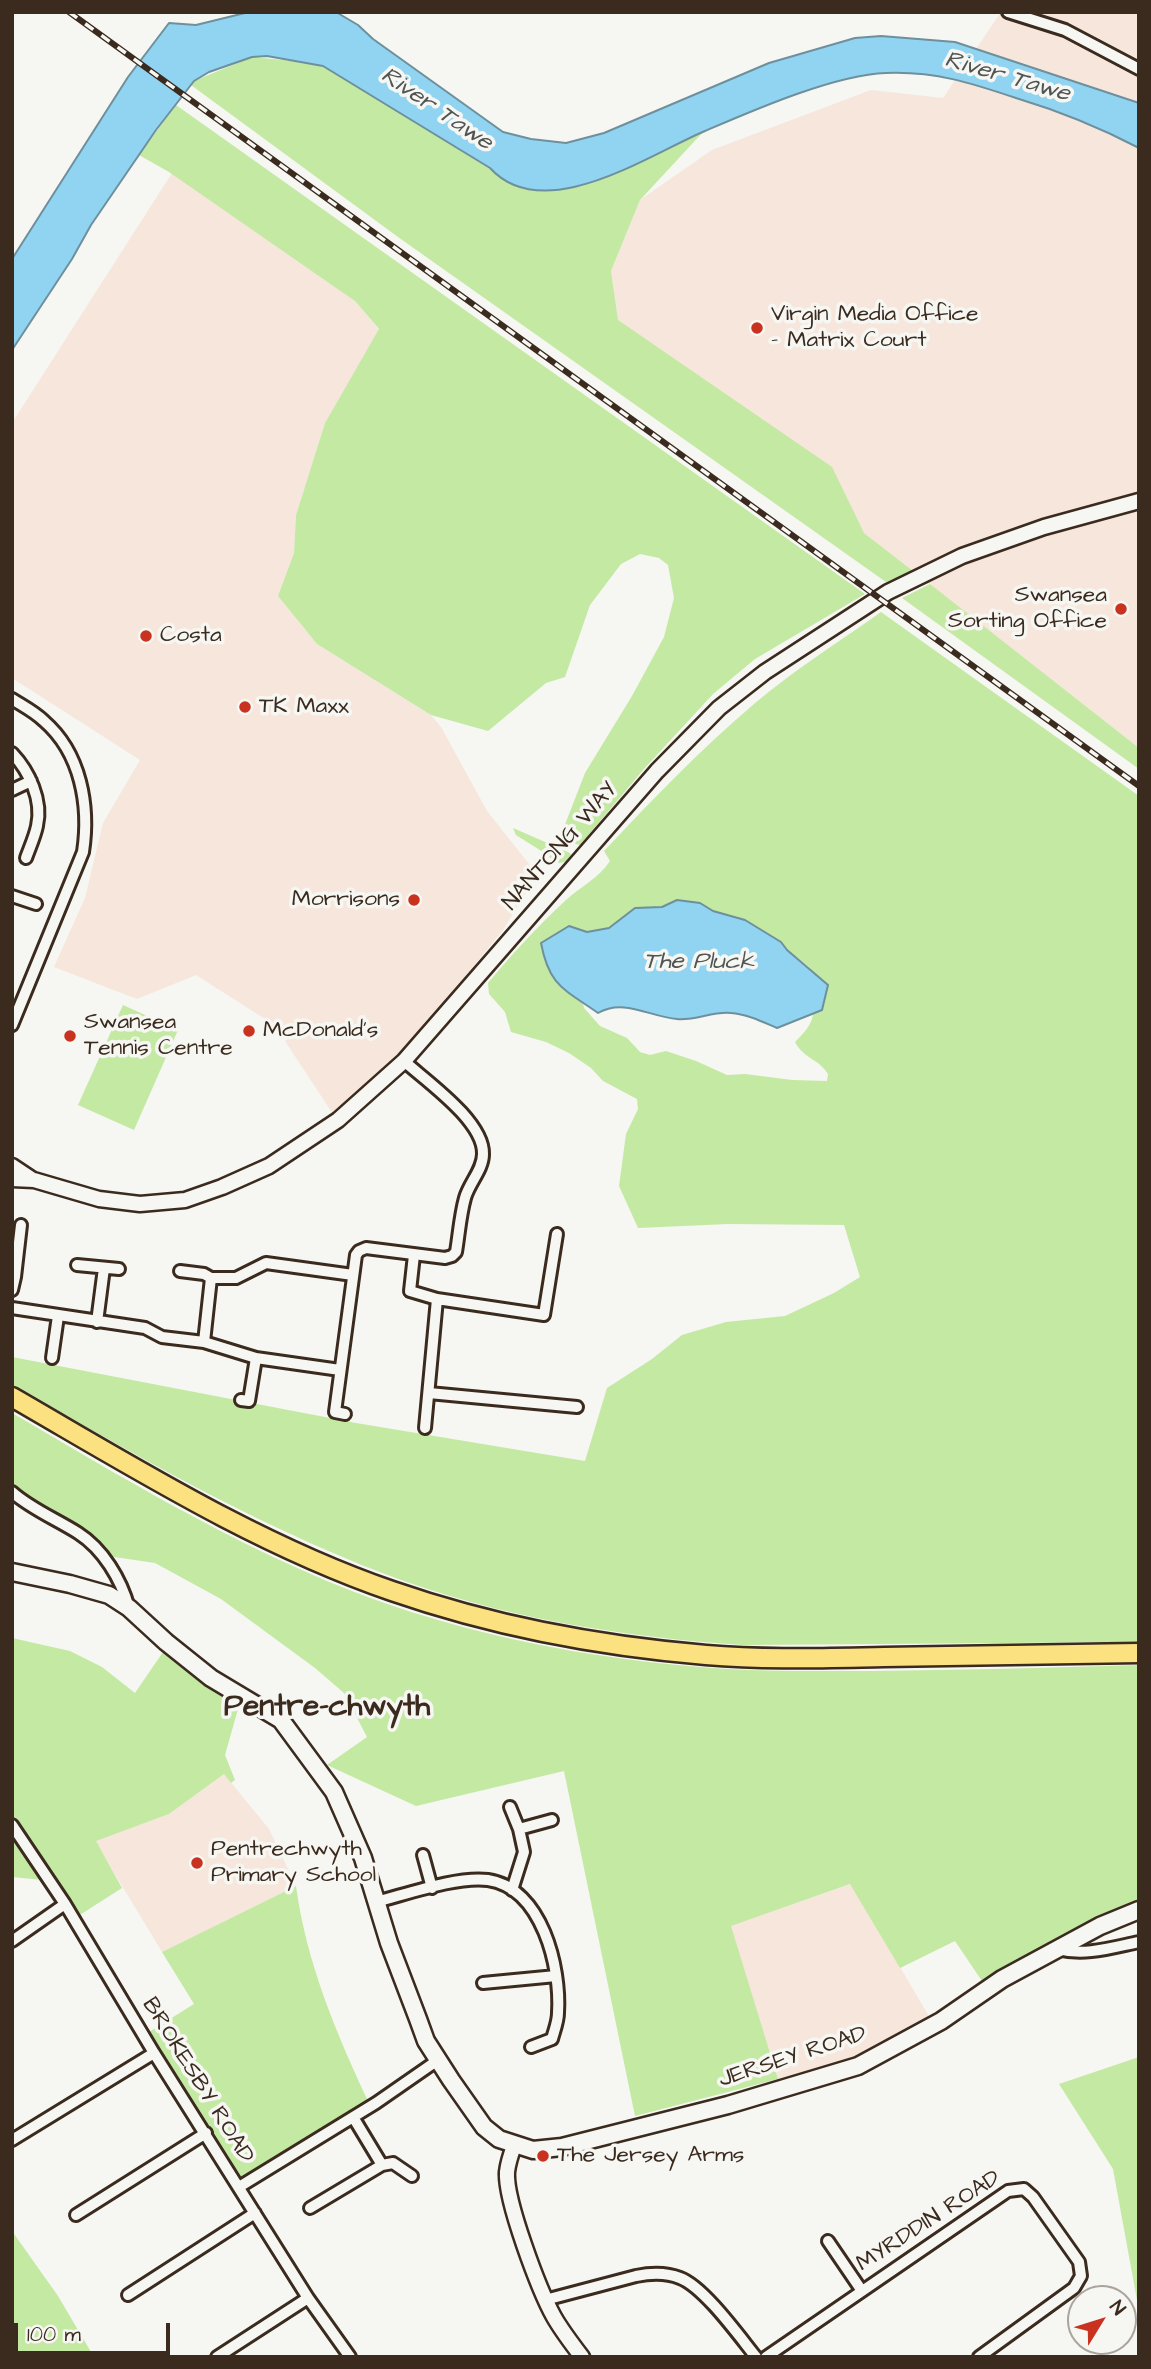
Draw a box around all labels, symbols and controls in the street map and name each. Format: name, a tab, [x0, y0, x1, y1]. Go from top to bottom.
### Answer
water label: River Tawe	[941, 46, 1073, 110]
water label: River Tawe	[375, 62, 497, 158]
place label: Virgin Media Office - Matrix Court	[771, 301, 978, 355]
marker: Virgin Media Office - Matrix Court	[749, 320, 765, 336]
place label: Swansea Sorting Office	[948, 582, 1107, 636]
marker: Swansea Sorting Office	[1113, 601, 1129, 617]
place label: Costa	[160, 622, 222, 650]
marker: Costa	[138, 628, 154, 644]
place label: TK Maxx	[259, 693, 349, 721]
marker: TK Maxx	[237, 699, 253, 715]
street label: NANTONG WAY	[498, 777, 624, 917]
place label: Morrisons	[292, 886, 400, 914]
marker: Morrisons	[406, 892, 422, 908]
water label: The Pluck	[644, 949, 754, 977]
place label: Swansea Tennis Centre	[84, 1009, 233, 1063]
place label: McDonald's	[263, 1017, 378, 1045]
marker: McDonald's	[241, 1023, 257, 1039]
marker: Swansea Tennis Centre	[62, 1028, 78, 1044]
district label: Pentre-chwyth	[224, 1691, 430, 1727]
place label: Pentrechwyth Primary School	[211, 1836, 376, 1890]
marker: Pentrechwyth Primary School	[189, 1855, 205, 1871]
street label: BROKESBY ROAD	[135, 1993, 259, 2169]
street label: JERSEY ROAD	[716, 2021, 870, 2095]
place label: The Jersey Arms	[557, 2142, 744, 2170]
marker: The Jersey Arms	[535, 2148, 551, 2164]
street label: MYRDDIN ROAD	[852, 2165, 1006, 2279]
north arrow	[1067, 2285, 1137, 2355]
text: N	[1103, 2295, 1132, 2321]
scale bar	[18, 2310, 173, 2354]
text: 100 m	[27, 2320, 81, 2349]

